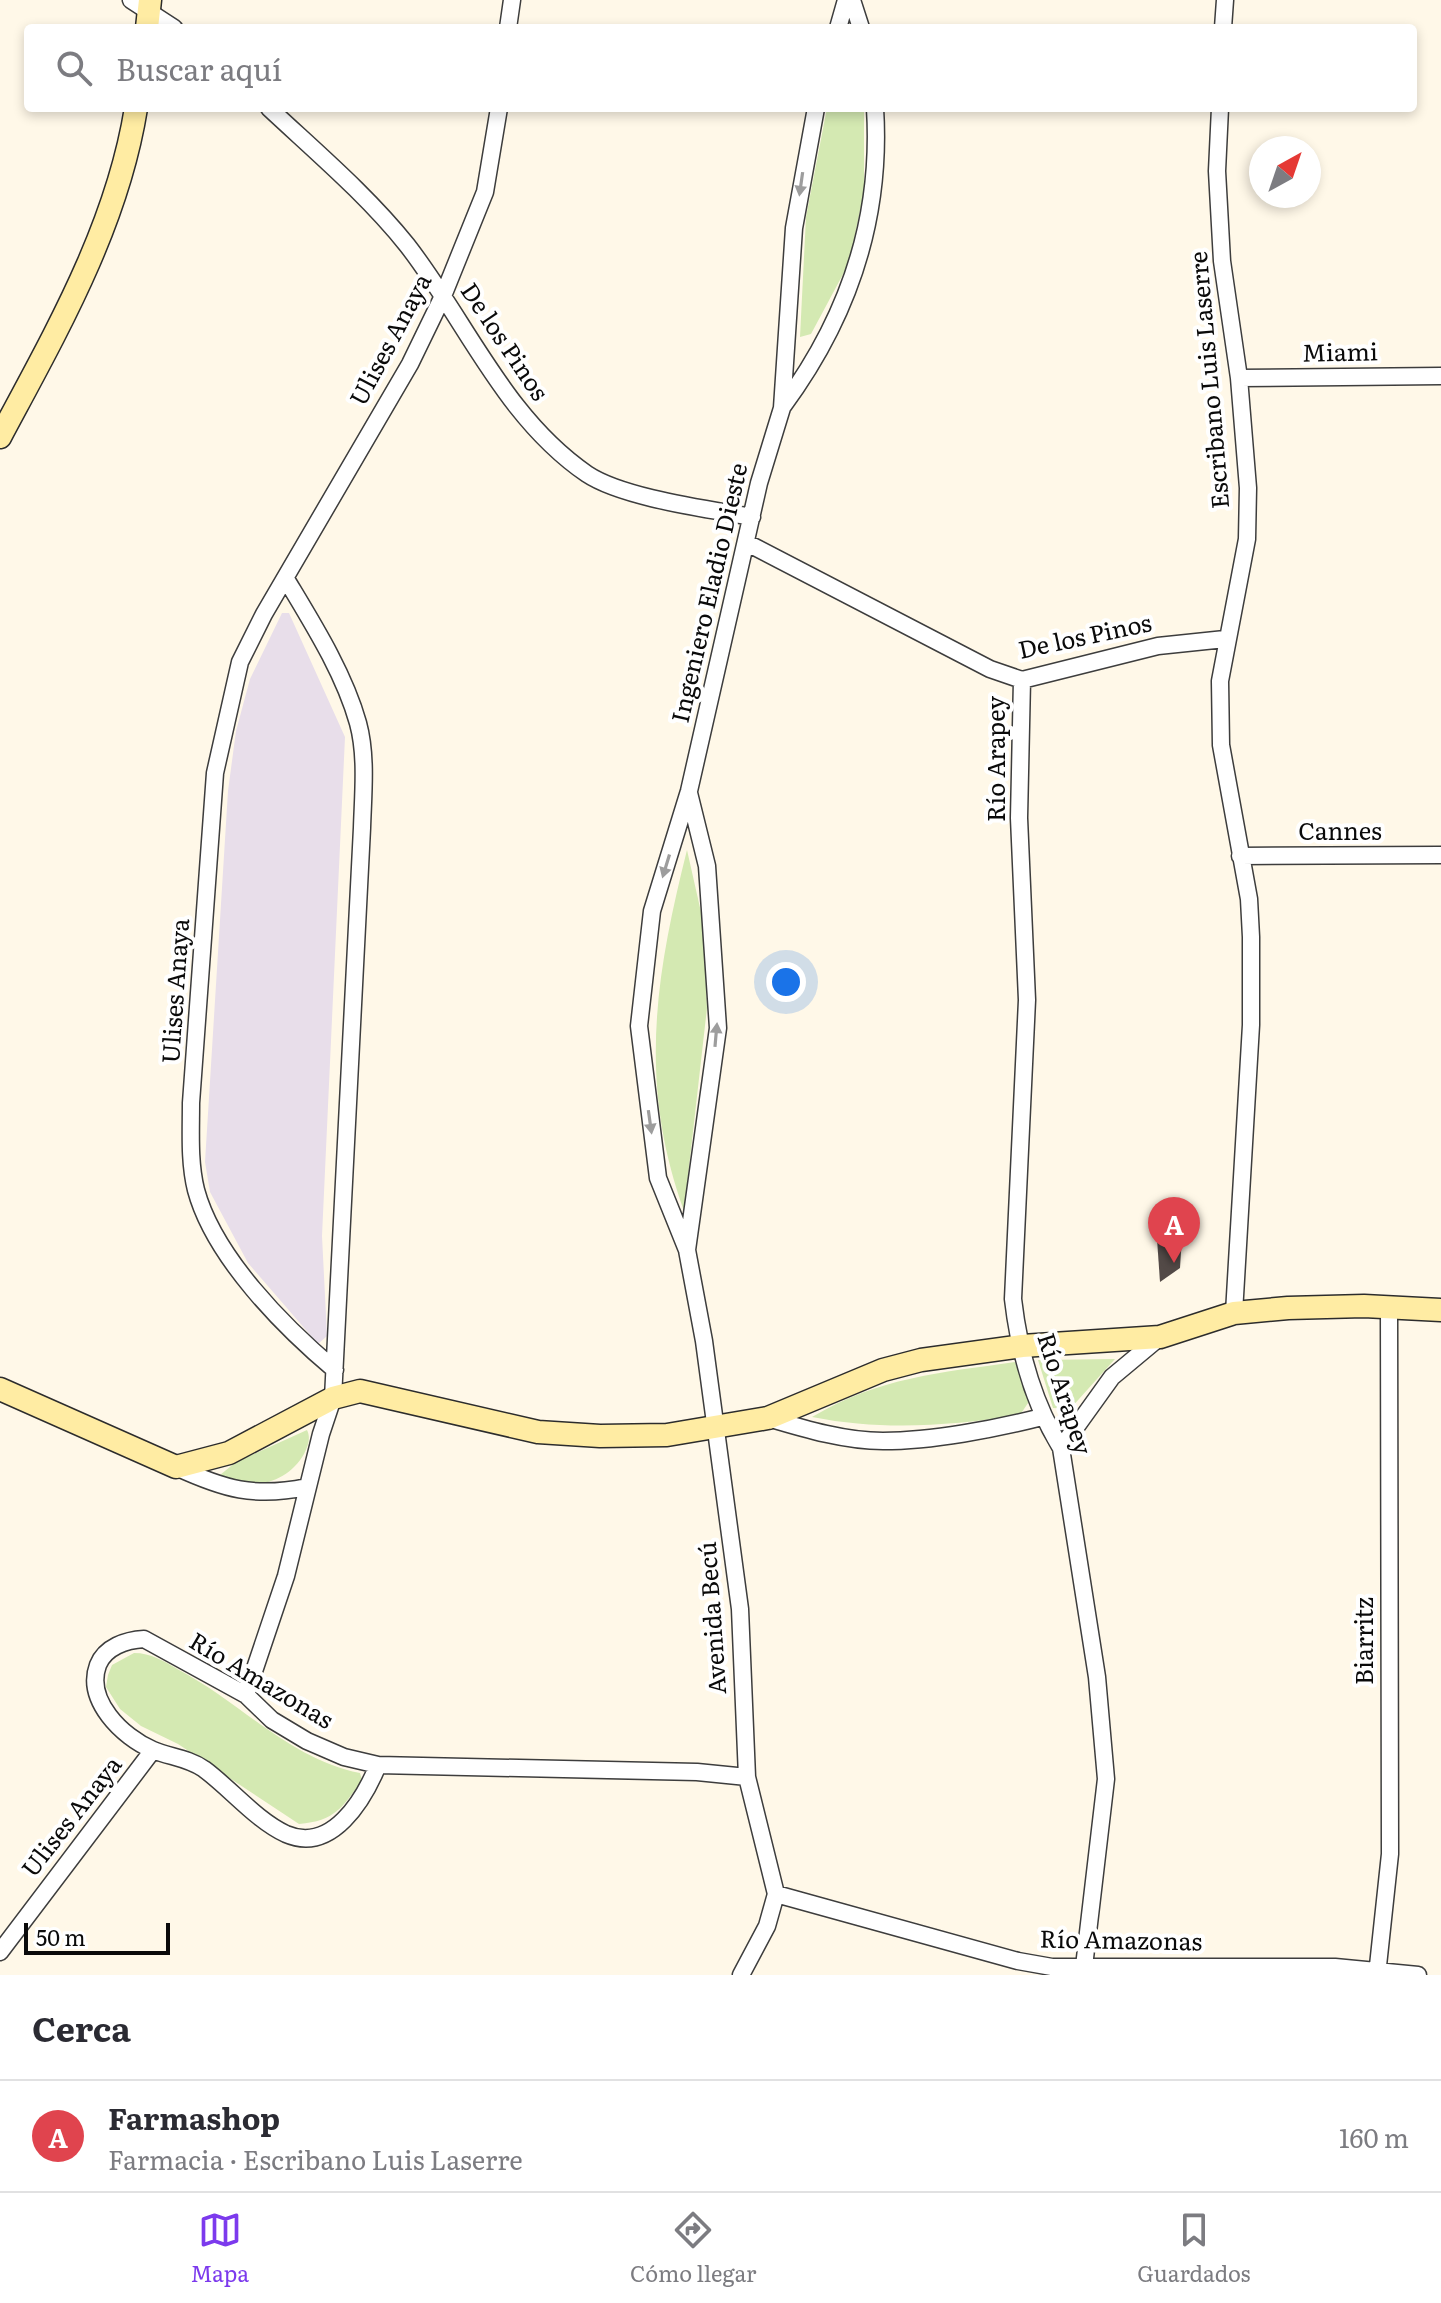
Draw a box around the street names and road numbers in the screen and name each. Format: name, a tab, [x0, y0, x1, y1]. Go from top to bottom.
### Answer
street label: Escribano Luis Laserre	[1179, 250, 1236, 510]
street label: Ulises Anaya	[339, 266, 438, 411]
street label: De los Pinos	[454, 275, 559, 407]
street label: Miami	[1302, 332, 1378, 369]
street label: Ingeniero Eladio Dieste	[661, 459, 754, 726]
street label: De los Pinos	[1015, 603, 1155, 666]
street label: Río Arapey	[977, 696, 1012, 822]
street label: Cannes	[1298, 812, 1382, 847]
street label: Ulises Anaya	[151, 917, 196, 1064]
street label: Río Arapey	[1030, 1328, 1103, 1459]
street label: Avenida Becú	[688, 1541, 733, 1696]
street label: Biarritz	[1345, 1597, 1380, 1685]
street label: Río Amazonas	[184, 1622, 341, 1736]
street label: Ulises Anaya	[12, 1747, 129, 1883]
street label: Río Amazonas	[1039, 1920, 1203, 1957]

